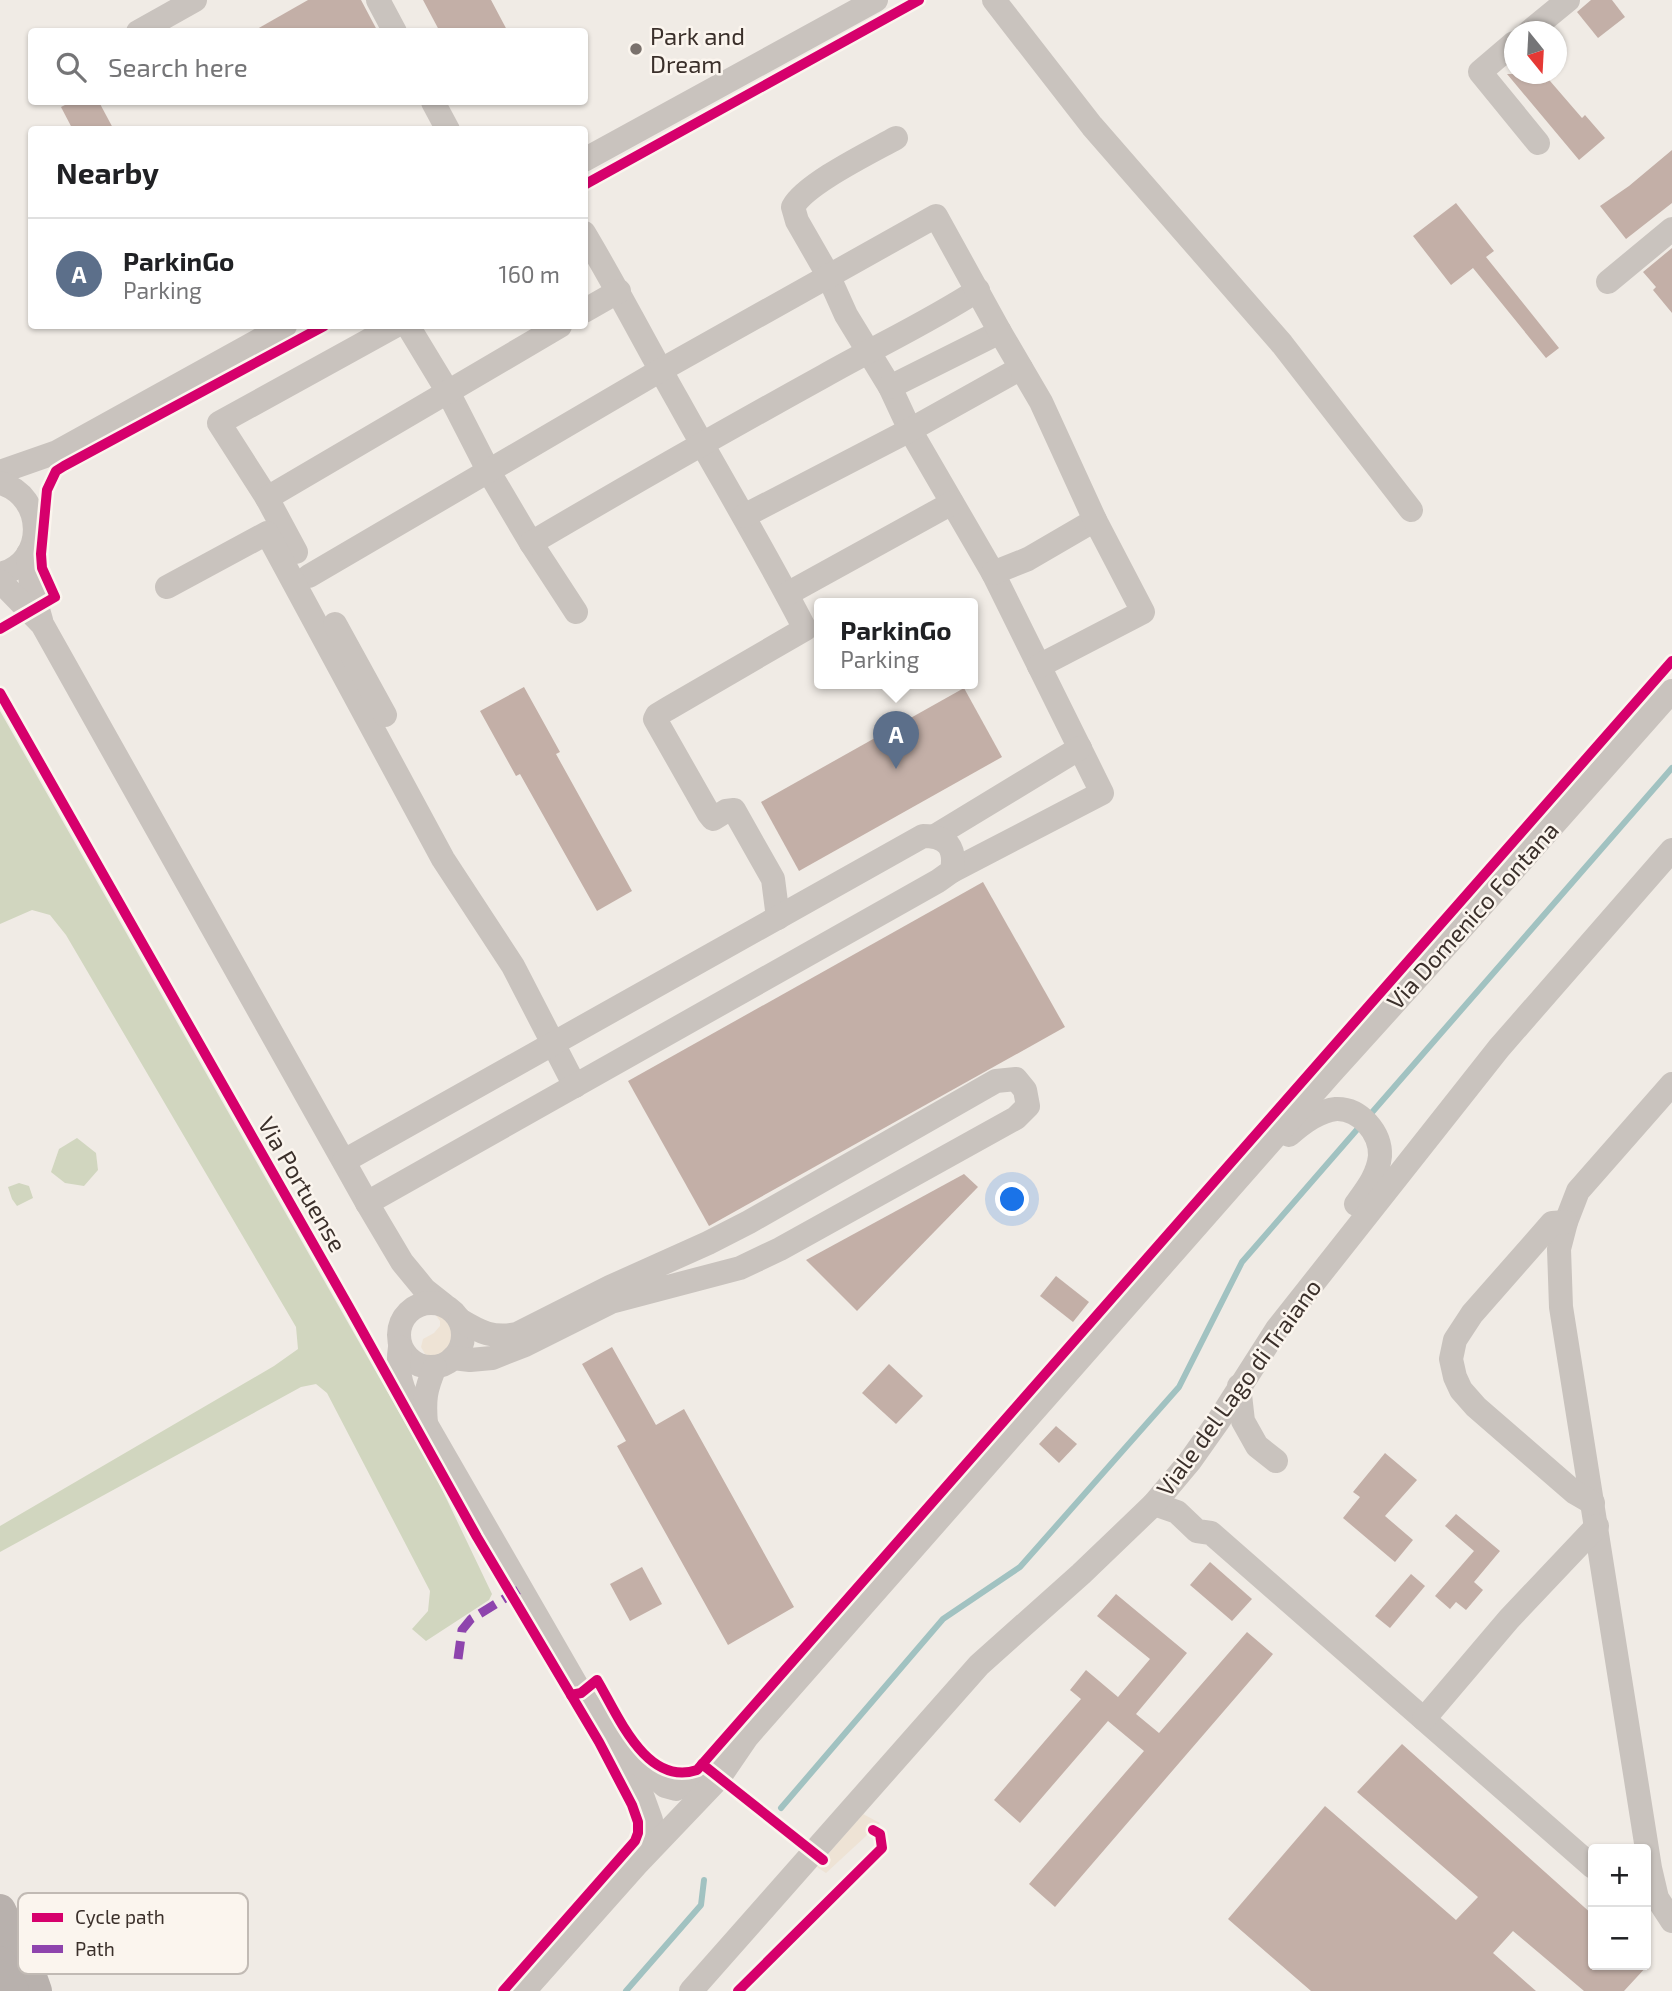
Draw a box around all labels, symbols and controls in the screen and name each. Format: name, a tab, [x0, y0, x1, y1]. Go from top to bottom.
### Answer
place label: Park and Dream	[650, 21, 745, 78]
north arrow	[1504, 21, 1567, 84]
search box	[28, 28, 588, 105]
marker: Park and Dream	[628, 41, 644, 57]
icon: search	[52, 48, 90, 86]
text: Search here	[108, 51, 248, 82]
text: Nearby	[56, 154, 159, 190]
text: ParkinGo	[123, 245, 234, 276]
text: A	[71, 260, 87, 288]
text: 160 m	[499, 260, 560, 288]
text: Parking	[123, 276, 202, 304]
popup	[814, 598, 978, 689]
text: ParkinGo	[840, 614, 952, 645]
text: Parking	[840, 645, 919, 673]
pin: A	[873, 711, 919, 769]
street label: Via Domenico Fontana	[1380, 815, 1564, 1015]
street label: Via Portuense	[253, 1111, 353, 1257]
your location	[995, 1182, 1029, 1216]
street label: Viale del Lago di Traiano	[1150, 1273, 1326, 1501]
map controls	[1588, 1844, 1651, 1970]
button: +	[1588, 1844, 1651, 1907]
legend	[18, 1893, 248, 1974]
text: Cycle path	[75, 1905, 165, 1928]
button: −	[1588, 1907, 1651, 1970]
text: Path	[75, 1937, 115, 1960]

